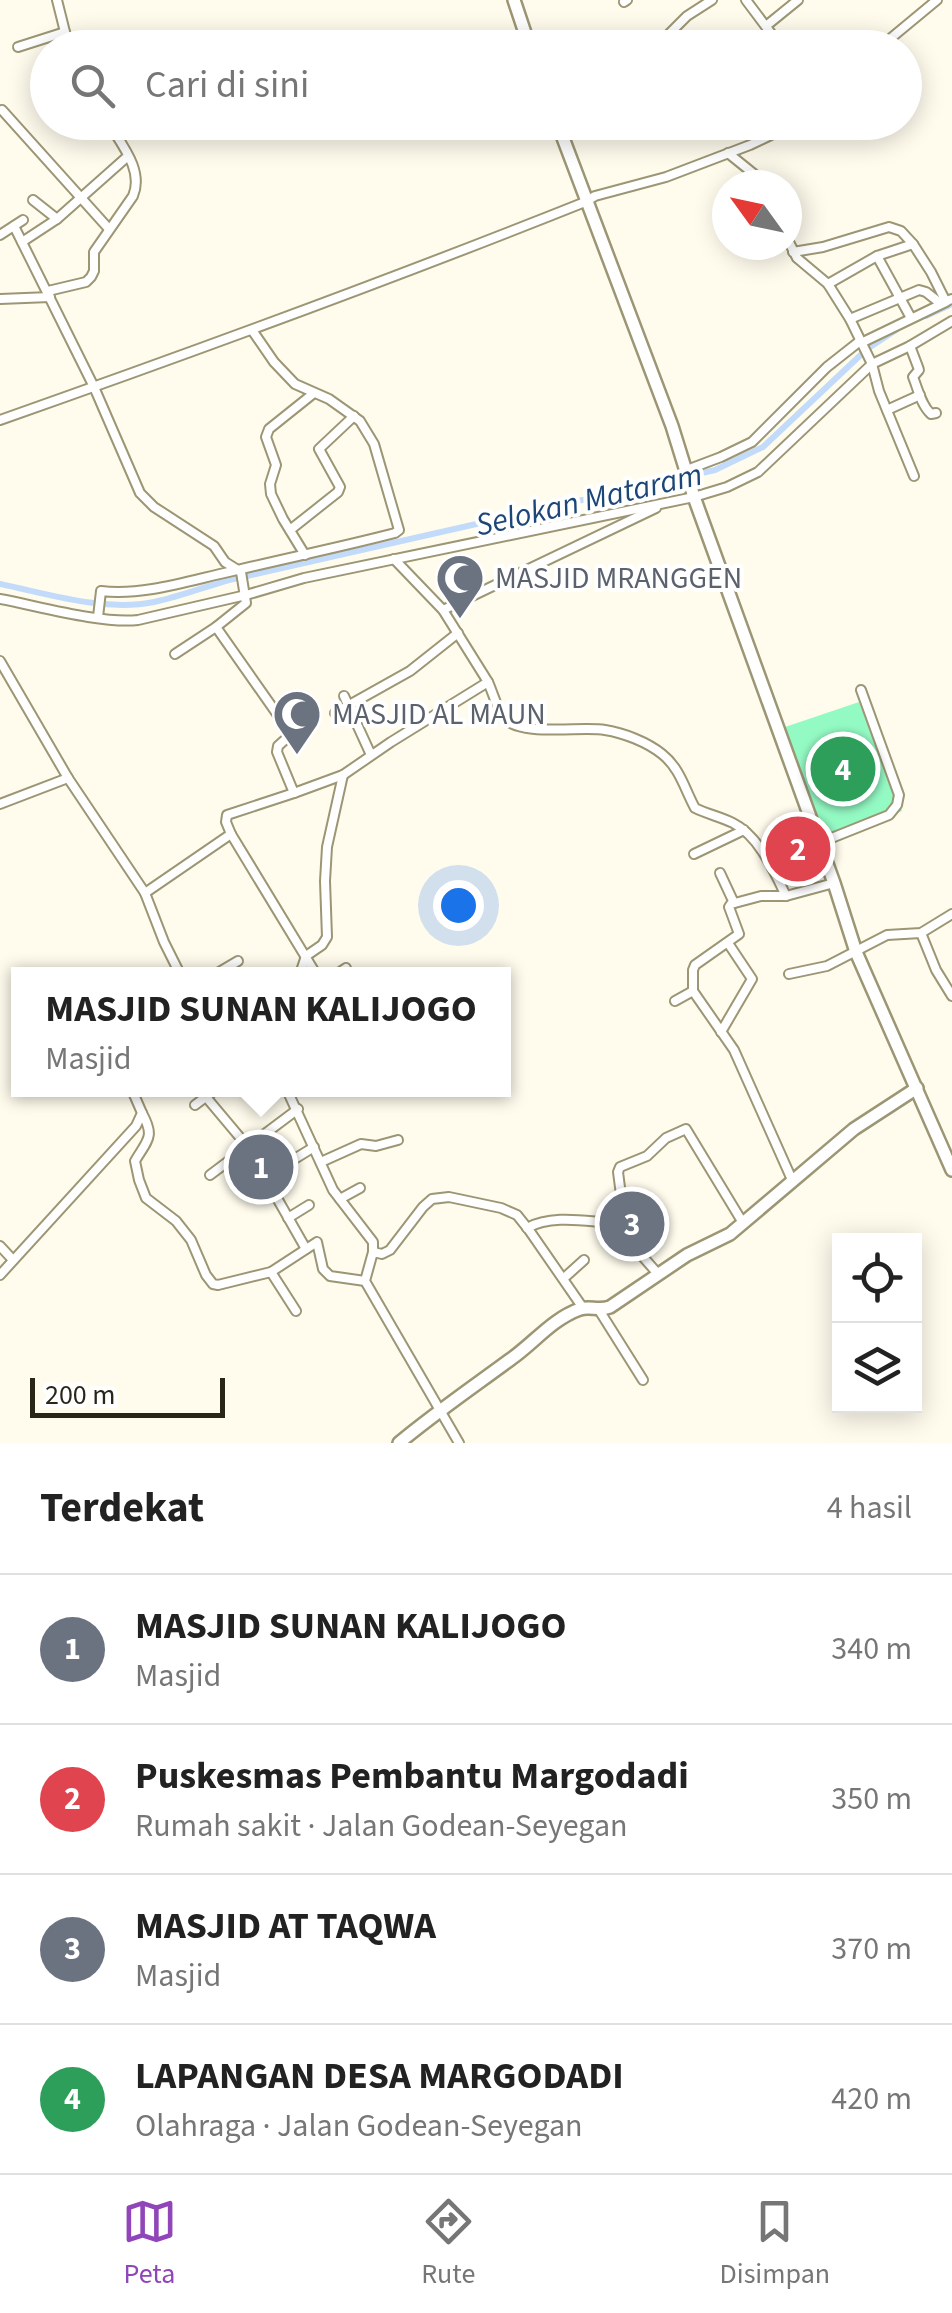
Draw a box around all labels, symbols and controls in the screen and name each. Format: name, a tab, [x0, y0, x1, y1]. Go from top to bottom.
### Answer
search box	[30, 30, 922, 140]
icon: search	[65, 58, 120, 113]
text: Cari di sini	[145, 58, 309, 112]
north arrow	[712, 170, 802, 260]
water label: Selokan Mataram	[471, 452, 707, 548]
mosque icon: MASJID MRANGGEN	[434, 552, 486, 620]
place label: MASJID MRANGGEN	[495, 557, 742, 600]
mosque icon: MASJID AL MAUN	[271, 688, 323, 756]
place label: MASJID AL MAUN	[332, 693, 546, 736]
pin: 4	[810, 732, 876, 806]
pin: 2	[766, 812, 830, 886]
your location	[433, 880, 484, 931]
popup	[11, 967, 511, 1097]
text: MASJID SUNAN KALIJOGO	[45, 982, 477, 1036]
text: Masjid	[45, 1036, 132, 1082]
pin: 1	[228, 1130, 294, 1204]
pin: 3	[600, 1186, 664, 1262]
map controls	[832, 1233, 922, 1413]
button: locate	[832, 1233, 922, 1323]
button: layers	[832, 1323, 922, 1413]
scale bar	[30, 1373, 225, 1418]
text: 200 m	[45, 1375, 116, 1415]
text: Terdekat	[40, 1478, 204, 1538]
text: 4 hasil	[827, 1485, 912, 1531]
text: MASJID SUNAN KALIJOGO	[135, 1599, 566, 1653]
text: 1	[64, 1626, 81, 1672]
text: 340 m	[831, 1626, 912, 1672]
text: Masjid	[135, 1653, 221, 1699]
text: Puskesmas Pembantu Margodadi	[135, 1749, 689, 1803]
text: 2	[64, 1776, 81, 1822]
text: 350 m	[831, 1776, 912, 1822]
text: Rumah sakit · Jalan Godean-Seyegan	[135, 1803, 628, 1849]
text: MASJID AT TAQWA	[135, 1899, 436, 1953]
text: 3	[64, 1926, 81, 1972]
text: 370 m	[831, 1926, 912, 1972]
text: Masjid	[135, 1953, 221, 1999]
text: LAPANGAN DESA MARGODADI	[135, 2049, 624, 2103]
text: 4	[64, 2076, 81, 2122]
text: 420 m	[831, 2076, 912, 2122]
text: Olahraga · Jalan Godean-Seyegan	[135, 2103, 583, 2149]
tab: Peta	[122, 2194, 177, 2294]
tab: Rute	[421, 2194, 476, 2294]
tab: Disimpan	[720, 2194, 830, 2294]

